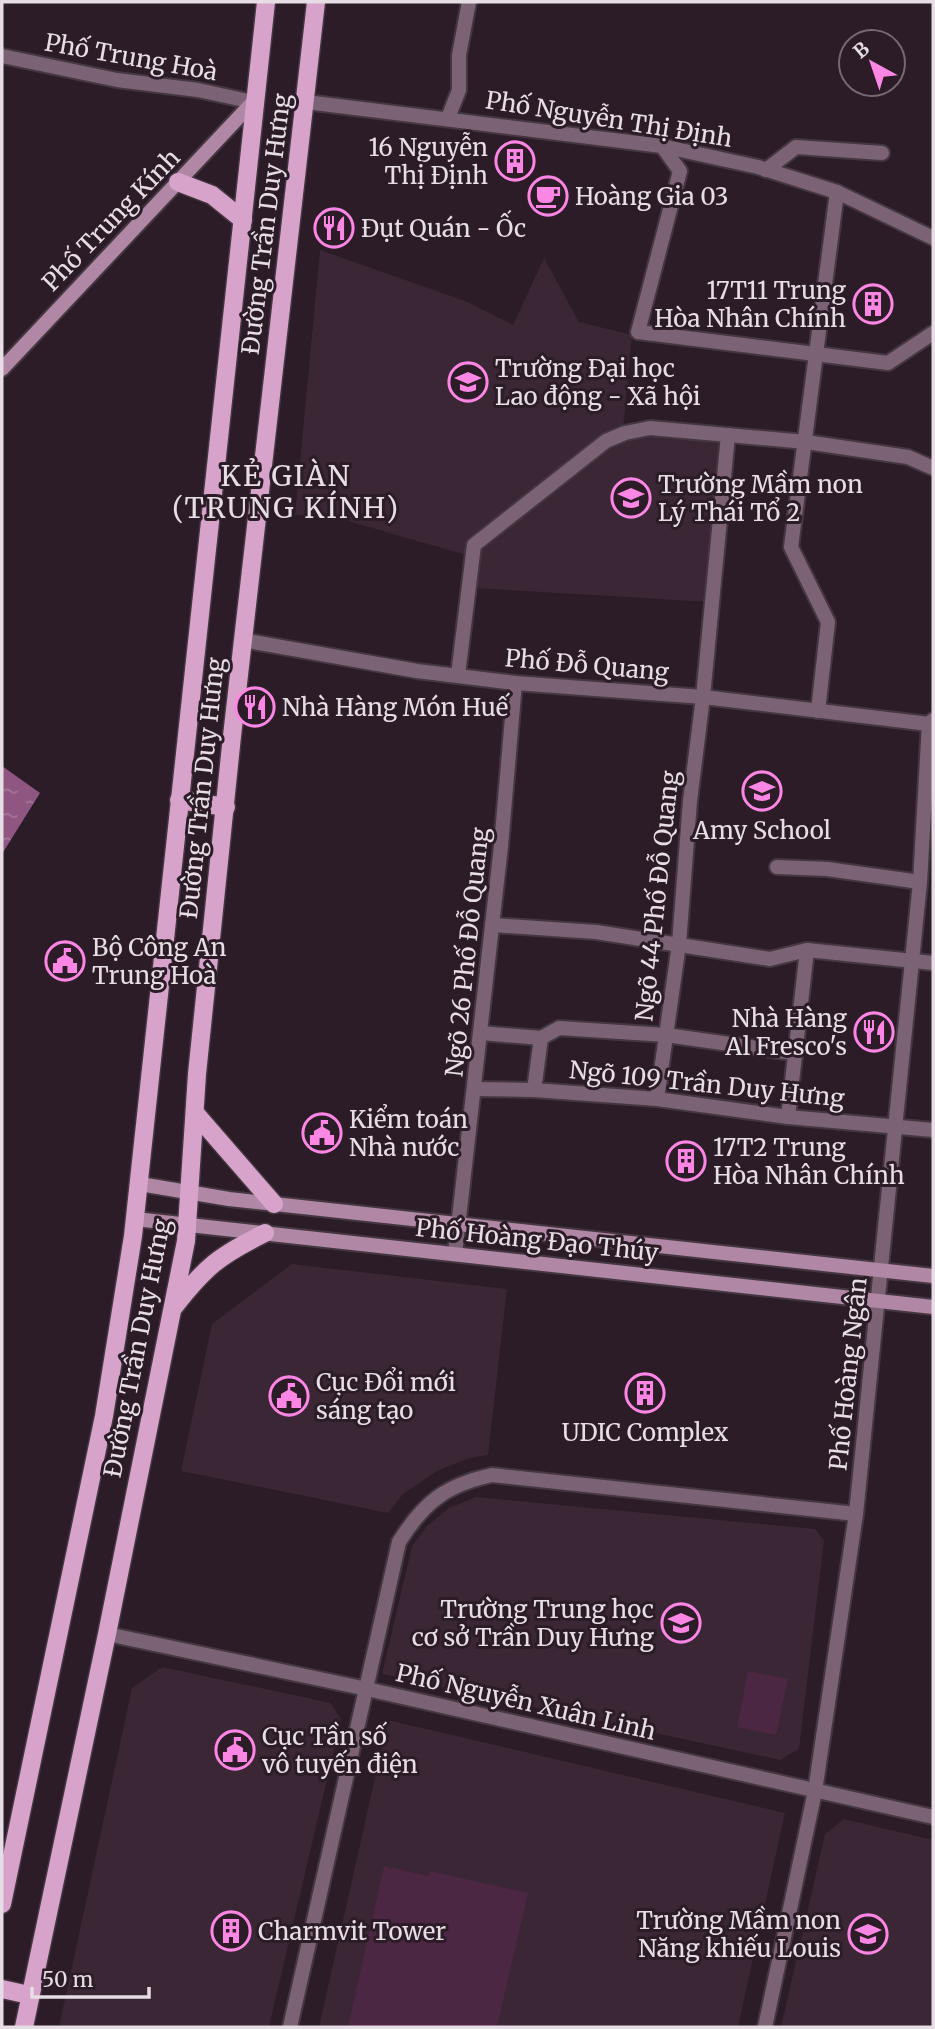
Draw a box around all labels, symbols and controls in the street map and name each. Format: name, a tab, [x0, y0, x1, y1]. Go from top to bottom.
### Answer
street label: Phố Trung Hoà	[42, 27, 220, 87]
north arrow	[837, 28, 907, 98]
text: B	[848, 37, 874, 63]
street label: Phố Nguyễn Thị Định	[483, 84, 735, 154]
street label: Đường Trần Duy Hưng	[235, 91, 297, 356]
place label: 16 Nguyễn Thị Định	[368, 132, 488, 191]
building icon: 16 Nguyễn Thị Định	[494, 140, 536, 182]
street label: Phố Trung Kính	[35, 142, 187, 298]
cafe icon: Hoàng Gia 03	[527, 175, 569, 217]
place label: Hoàng Gia 03	[575, 181, 728, 212]
restaurant icon: Đụt Quán - Ốc	[313, 207, 355, 249]
place label: Đụt Quán - Ốc	[361, 209, 526, 244]
place label: 17T11 Trung Hòa Nhân Chính	[654, 275, 846, 334]
building icon: 17T11 Trung Hòa Nhân Chính	[852, 283, 894, 325]
place label: Trường Đại học Lao động - Xã hội	[495, 353, 701, 412]
school or university icon: Trường Đại học Lao động - Xã hội	[447, 361, 489, 403]
district label: KẺ GIÀN (TRUNG KÍNH)	[172, 458, 400, 526]
place label: Trường Mầm non Lý Thái Tổ 2	[658, 469, 863, 528]
school or university icon: Trường Mầm non Lý Thái Tổ 2	[610, 477, 652, 519]
street label: Phố Đỗ Quang	[504, 642, 671, 688]
street label: Đường Trần Duy Hưng	[173, 655, 231, 920]
restaurant icon: Nhà Hàng Món Huế	[234, 686, 276, 728]
place label: Nhà Hàng Món Huế	[282, 692, 511, 723]
street label: Ngõ 44 Phố Đỗ Quang	[628, 769, 686, 1023]
school or university icon: Amy School	[741, 770, 783, 812]
place label: Amy School	[692, 815, 831, 846]
street label: Ngõ 26 Phố Đỗ Quang	[438, 825, 496, 1078]
place label: Bộ Công An Trung Hoà	[92, 932, 227, 991]
public building icon: Bộ Công An Trung Hoà	[44, 940, 86, 982]
place label: Nhà Hàng Al Fresco's	[724, 1003, 847, 1062]
restaurant icon: Nhà Hàng Al Fresco's	[853, 1011, 895, 1053]
street label: Ngõ 109 Trần Duy Hưng	[568, 1054, 847, 1114]
place label: Kiểm toán Nhà nước	[349, 1103, 468, 1163]
public building icon: Kiểm toán Nhà nước	[301, 1112, 343, 1154]
place label: 17T2 Trung Hòa Nhân Chính	[713, 1132, 905, 1191]
building icon: 17T2 Trung Hòa Nhân Chính	[665, 1140, 707, 1182]
street label: Phố Hoàng Đạo Thúy	[414, 1212, 660, 1268]
street label: Đường Trần Duy Hưng	[97, 1216, 177, 1480]
street label: Phố Hoàng Ngân	[822, 1276, 874, 1472]
place label: Cục Đổi mới sáng tạo	[316, 1366, 456, 1426]
building icon: UDIC Complex	[624, 1372, 666, 1414]
public building icon: Cục Đổi mới sáng tạo	[268, 1375, 310, 1417]
place label: UDIC Complex	[562, 1417, 729, 1448]
place label: Trường Trung học cơ sở Trần Duy Hưng	[412, 1594, 654, 1653]
school or university icon: Trường Trung học cơ sở Trần Duy Hưng	[660, 1602, 702, 1644]
street label: Phố Nguyễn Xuân Linh	[393, 1657, 659, 1747]
place label: Cục Tần số vô tuyến điện	[261, 1721, 418, 1780]
public building icon: Cục Tần số vô tuyến điện	[214, 1729, 256, 1771]
place label: Trường Mầm non Năng khiếu Louis	[636, 1905, 841, 1964]
building icon: Charmvit Tower	[210, 1910, 252, 1952]
school or university icon: Trường Mầm non Năng khiếu Louis	[847, 1913, 889, 1955]
place label: Charmvit Tower	[258, 1916, 446, 1947]
scale bar	[32, 1955, 149, 1999]
text: 50 m	[42, 1966, 93, 1993]

